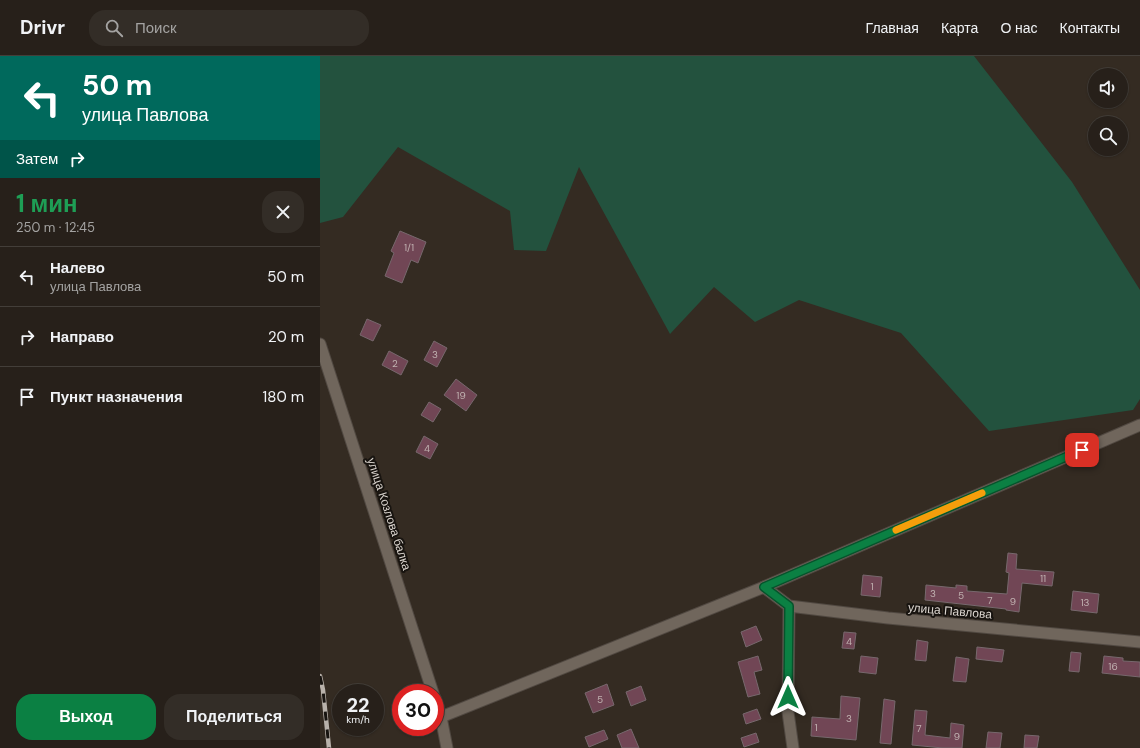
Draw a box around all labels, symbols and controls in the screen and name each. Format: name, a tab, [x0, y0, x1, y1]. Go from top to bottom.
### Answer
search box	[89, 10, 369, 46]
text: Drivr	[20, 15, 65, 40]
icon: search	[103, 17, 125, 39]
text: Поиск	[135, 18, 177, 38]
text: Главная	[866, 19, 919, 37]
text: Карта	[941, 19, 978, 37]
text: О нас	[1000, 19, 1038, 37]
text: Контакты	[1060, 19, 1120, 37]
text: 50 m	[82, 67, 152, 104]
map controls	[1088, 68, 1128, 156]
button: sound	[1088, 68, 1128, 108]
icon: left	[16, 72, 68, 124]
text: улица Павлова	[82, 103, 208, 127]
button: search	[1088, 116, 1128, 156]
icon: right	[66, 148, 88, 170]
text: Затем	[16, 149, 58, 169]
text: 1 мин	[16, 188, 77, 219]
button: close	[262, 191, 304, 233]
text: 250 m · 12:45	[16, 219, 95, 236]
house number: 1/1	[404, 241, 414, 254]
text: Налево	[50, 258, 105, 278]
icon: left	[16, 266, 38, 288]
text: 50 m	[267, 267, 304, 287]
text: улица Павлова	[50, 278, 141, 295]
icon: right	[16, 326, 38, 348]
text: Направо	[50, 327, 114, 347]
text: 20 m	[268, 327, 304, 347]
house number: 3	[432, 348, 438, 361]
house number: 2	[392, 357, 398, 370]
icon: arrive	[16, 386, 38, 408]
text: Пункт назначения	[50, 387, 183, 407]
text: 180 m	[263, 387, 304, 407]
house number: 19	[456, 389, 466, 402]
pin	[1065, 433, 1099, 467]
icon: arrive	[1071, 439, 1093, 461]
house number: 4	[424, 442, 430, 455]
street label: улица Козлова балка	[363, 456, 415, 573]
house number: 11	[1040, 572, 1046, 585]
house number: 1	[870, 580, 874, 593]
house number: 3	[930, 587, 936, 600]
house number: 5	[958, 589, 964, 602]
house number: 7	[987, 594, 993, 607]
house number: 9	[1010, 595, 1016, 608]
house number: 13	[1080, 596, 1090, 609]
street label: улица Павлова	[907, 599, 993, 623]
house number: 4	[846, 635, 852, 648]
house number: 16	[1108, 660, 1118, 673]
position arrow	[767, 676, 809, 718]
speed limit sign: 30	[392, 684, 444, 736]
text: 22	[346, 692, 370, 718]
house number: 5	[597, 693, 603, 706]
button: Выход	[16, 694, 156, 740]
button: Поделиться	[164, 694, 304, 740]
house number: 3	[846, 712, 852, 725]
text: km/h	[346, 713, 370, 726]
house number: 1	[814, 721, 818, 734]
house number: 7	[916, 722, 922, 735]
house number: 9	[954, 730, 960, 743]

